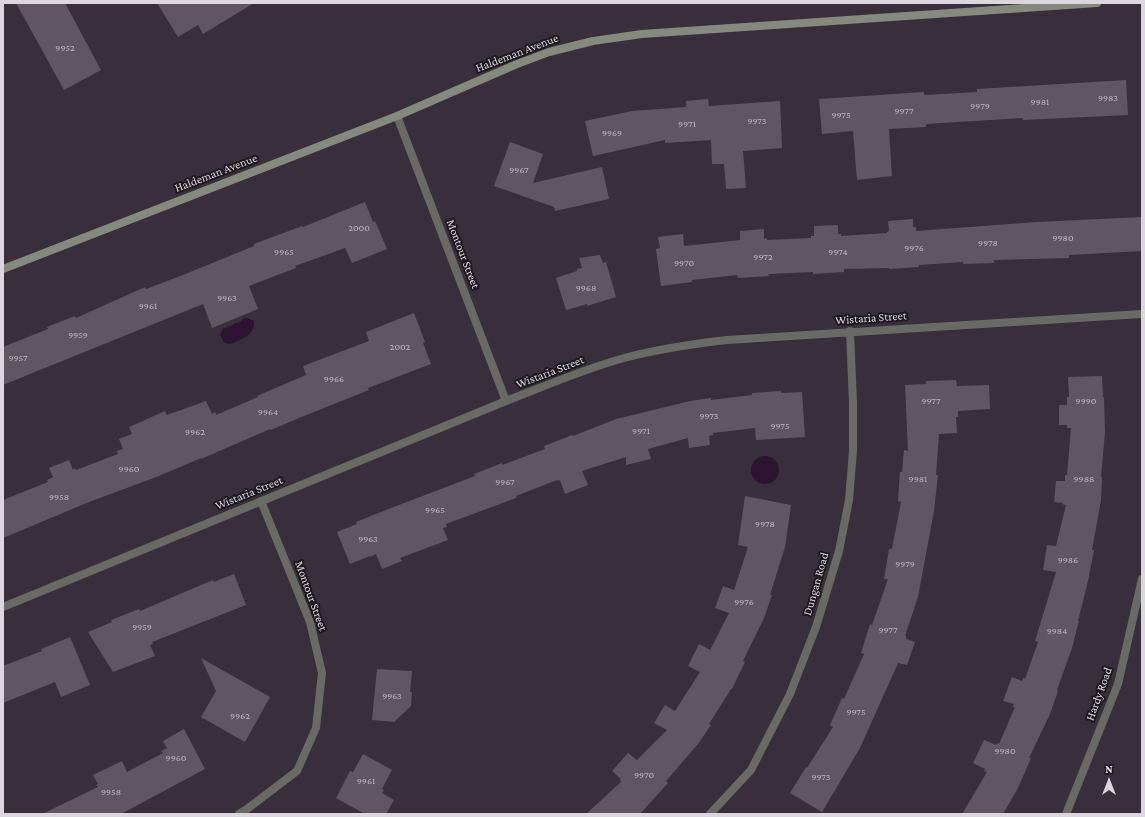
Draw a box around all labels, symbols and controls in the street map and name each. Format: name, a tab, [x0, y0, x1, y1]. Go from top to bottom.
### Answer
street label: Haldeman Avenue	[474, 31, 560, 75]
house number: 9952	[55, 42, 75, 54]
house number: 9983	[1098, 92, 1118, 104]
house number: 9981	[1031, 96, 1049, 108]
house number: 9979	[970, 100, 990, 112]
house number: 9977	[894, 105, 914, 117]
house number: 9975	[831, 109, 851, 121]
house number: 9973	[747, 115, 767, 127]
house number: 9971	[678, 118, 696, 130]
house number: 9969	[602, 127, 622, 139]
street label: Haldeman Avenue	[173, 151, 259, 195]
house number: 9967	[509, 164, 529, 176]
street label: Montour Street	[443, 217, 483, 291]
house number: 2000	[348, 222, 370, 234]
house number: 9980	[1052, 232, 1074, 244]
house number: 9978	[978, 237, 998, 249]
house number: 9976	[904, 242, 924, 254]
house number: 9965	[274, 246, 294, 258]
house number: 9974	[828, 246, 848, 258]
house number: 9972	[753, 251, 773, 263]
house number: 9970	[674, 257, 694, 269]
house number: 9968	[576, 282, 596, 294]
house number: 9963	[217, 292, 237, 304]
house number: 9961	[139, 300, 157, 312]
street label: Wistaria Street	[835, 308, 907, 328]
house number: 9959	[68, 329, 88, 341]
house number: 2002	[390, 341, 410, 353]
house number: 9957	[8, 352, 28, 364]
street label: Wistaria Street	[514, 352, 586, 392]
house number: 9966	[324, 373, 344, 385]
house number: 9977	[921, 395, 941, 407]
house number: 9990	[1076, 395, 1096, 407]
house number: 9964	[258, 406, 278, 418]
house number: 9973	[699, 410, 719, 422]
house number: 9975	[770, 420, 790, 432]
house number: 9971	[632, 425, 650, 437]
house number: 9962	[185, 426, 205, 438]
house number: 9960	[119, 463, 139, 475]
street label: Wistaria Street	[213, 473, 285, 513]
house number: 9981	[909, 473, 927, 485]
house number: 9988	[1074, 473, 1094, 485]
house number: 9967	[495, 476, 515, 488]
house number: 9958	[49, 491, 69, 503]
house number: 9965	[425, 504, 445, 516]
house number: 9978	[755, 518, 775, 530]
house number: 9963	[358, 533, 378, 545]
street label: Dungan Road	[800, 551, 832, 617]
house number: 9986	[1058, 554, 1078, 566]
house number: 9979	[895, 558, 915, 570]
street label: Montour Street	[292, 559, 330, 633]
house number: 9976	[734, 596, 754, 608]
house number: 9959	[132, 621, 152, 633]
house number: 9977	[878, 624, 898, 636]
house number: 9984	[1047, 625, 1067, 637]
street label: Hardy Road	[1083, 665, 1115, 723]
house number: 9963	[382, 690, 402, 702]
house number: 9975	[846, 706, 866, 718]
house number: 9962	[230, 710, 250, 722]
house number: 9980	[994, 745, 1016, 757]
house number: 9960	[166, 752, 186, 764]
north arrow	[1089, 761, 1129, 801]
text: N	[1105, 763, 1113, 775]
house number: 9970	[634, 769, 654, 781]
house number: 9973	[811, 771, 831, 783]
house number: 9961	[357, 775, 375, 787]
house number: 9958	[101, 786, 121, 798]

